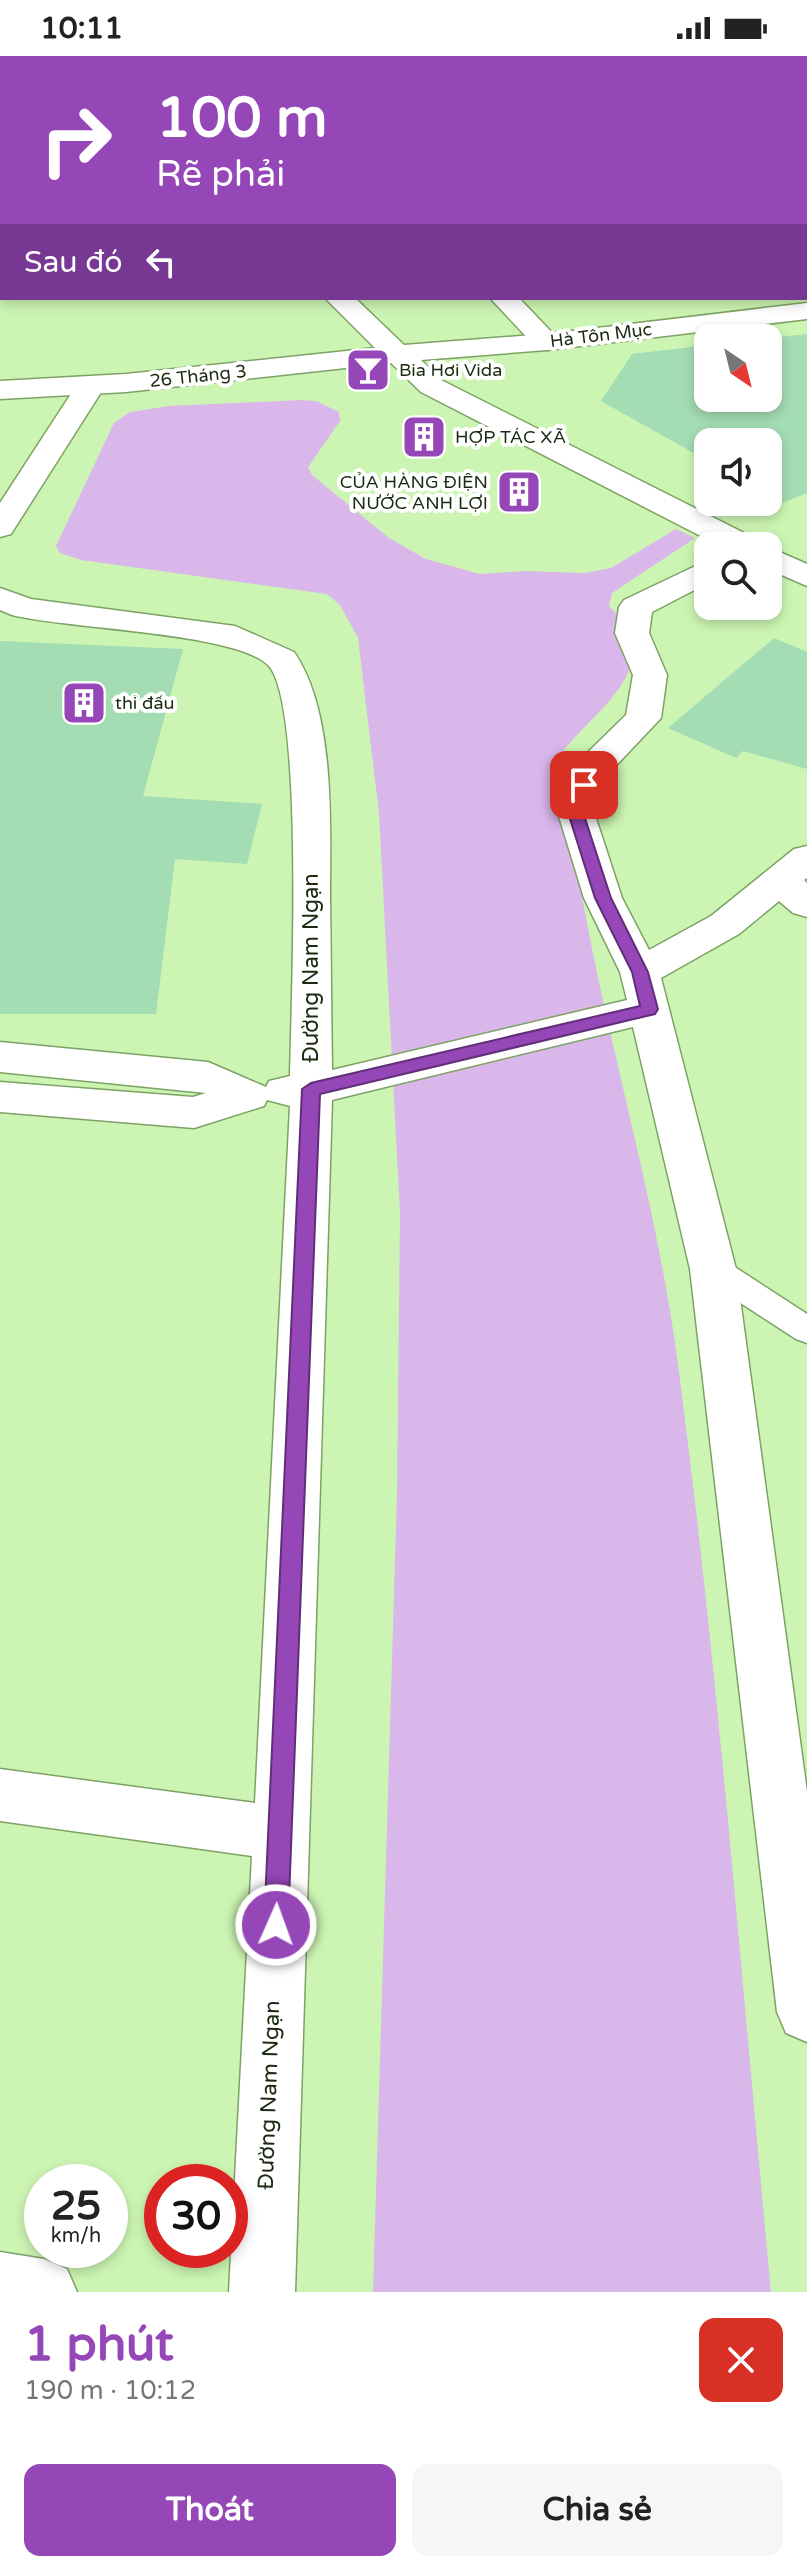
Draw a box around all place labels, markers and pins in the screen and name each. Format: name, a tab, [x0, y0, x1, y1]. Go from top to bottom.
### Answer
bar icon: Bia Hơi Vida	[344, 346, 392, 394]
place label: Bia Hơi Vida	[399, 359, 502, 381]
building icon: HỢP TÁC XÃ	[400, 413, 448, 461]
place label: HỢP TÁC XÃ	[455, 426, 566, 448]
building icon: CỦA HÀNG ĐIỆN NƯỚC ANH LỢI	[495, 468, 543, 516]
place label: CỦA HÀNG ĐIỆN NƯỚC ANH LỢI	[340, 471, 488, 514]
building icon: thi đấu	[60, 679, 108, 727]
place label: thi đấu	[115, 692, 174, 714]
pin	[550, 751, 618, 819]

